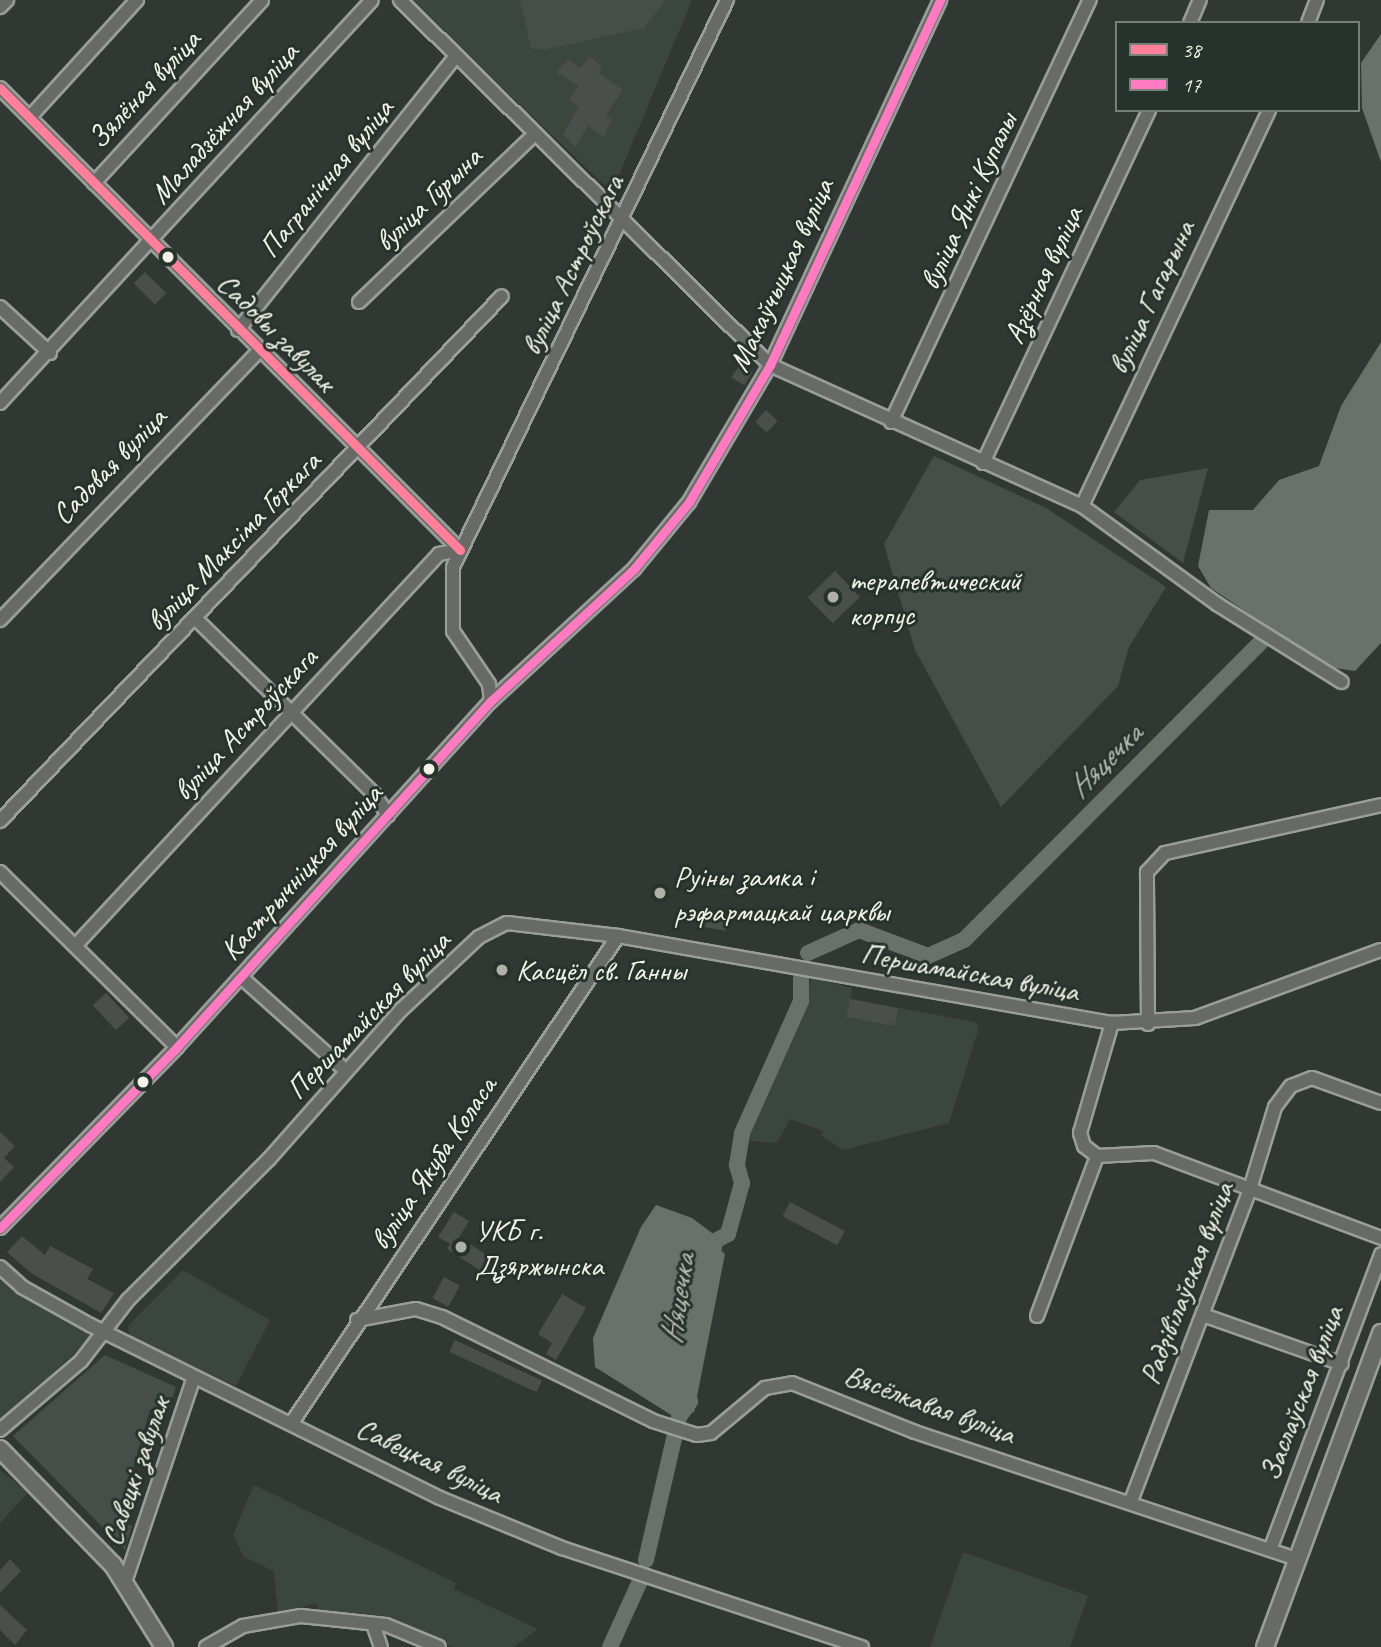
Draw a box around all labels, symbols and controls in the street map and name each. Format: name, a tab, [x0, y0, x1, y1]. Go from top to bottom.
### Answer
legend	[1115, 21, 1360, 112]
street label: Зялёная вуліца	[80, 22, 208, 156]
street label: Маладзёжная вуліца	[143, 36, 305, 210]
text: 38	[1182, 37, 1201, 63]
text: 17	[1182, 72, 1201, 98]
street label: Пагранічная вуліца	[252, 92, 400, 264]
street label: вуліца Янкі Купалы	[911, 107, 1025, 295]
street label: вуліца Гурына	[367, 139, 489, 259]
street label: вуліца Астроўскага	[512, 168, 632, 362]
street label: Макаўчыцкая вуліца	[721, 174, 841, 376]
street label: Азёрная вуліца	[996, 202, 1090, 348]
street label: вуліца Гагарына	[1101, 217, 1201, 377]
unlabelled marker	[161, 250, 175, 264]
street label: Садовы завулак	[210, 265, 344, 399]
street label: Садовая вуліца	[45, 401, 173, 531]
street label: вуліца Максіма Горкага	[138, 444, 328, 638]
place label: терапевтический корпус	[849, 562, 1021, 632]
marker: терапевтический корпус	[823, 587, 843, 607]
street label: вуліца Астроўскага	[164, 639, 326, 809]
water label: Няцечка	[1060, 716, 1150, 806]
unlabelled marker	[422, 762, 436, 776]
street label: Кастрычніцкая вуліца	[213, 777, 389, 967]
place label: Руіны замка і рэфармацкай царквы	[674, 858, 889, 928]
marker: Руіны замка і рэфармацкай царквы	[652, 885, 668, 901]
street label: Першамайская вуліца	[279, 924, 457, 1106]
street label: Першамайская вуліца	[859, 935, 1081, 1009]
place label: Касцёл св. Ганны	[516, 952, 686, 988]
marker: Касцёл св. Ганны	[494, 962, 510, 978]
street label: вуліца Якуба Коласа	[362, 1070, 504, 1256]
unlabelled marker	[136, 1075, 150, 1089]
street label: Радзівілаўская вуліца	[1131, 1178, 1241, 1388]
place label: УКБ г. Дзяржынска	[475, 1212, 603, 1282]
marker: УКБ г. Дзяржынска	[453, 1239, 469, 1255]
water label: Няцечка	[652, 1252, 704, 1346]
street label: Заслаўская вуліца	[1252, 1301, 1350, 1485]
street label: Вясёлкавая вуліца	[840, 1356, 1020, 1452]
street label: Савецкі завулак	[93, 1392, 177, 1550]
street label: Савецкая вуліца	[351, 1409, 509, 1511]

